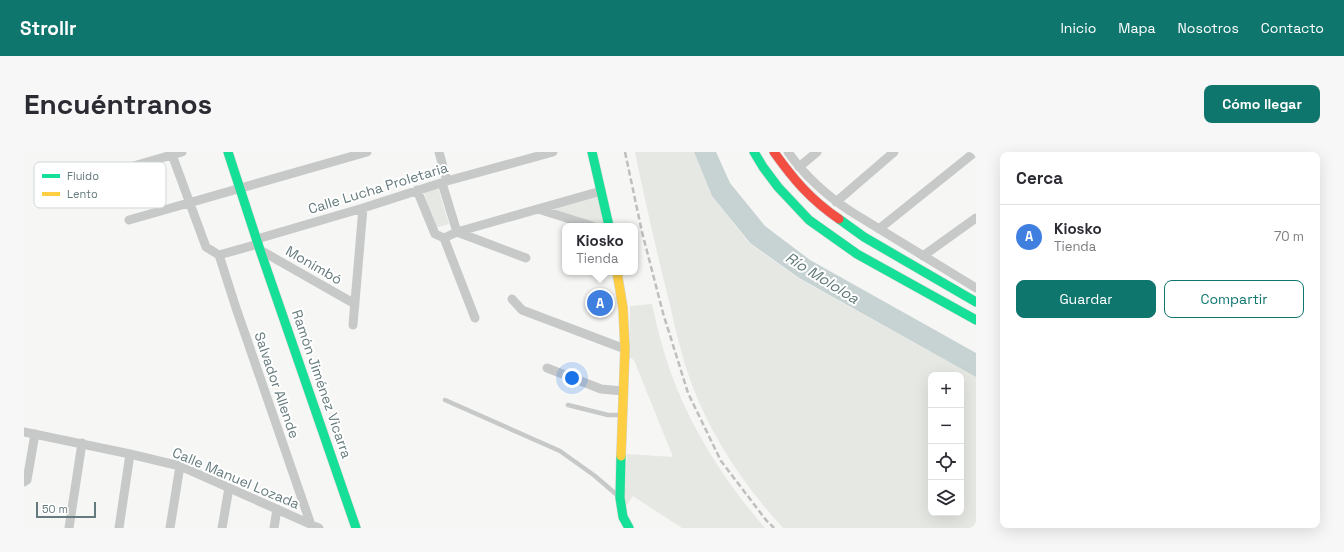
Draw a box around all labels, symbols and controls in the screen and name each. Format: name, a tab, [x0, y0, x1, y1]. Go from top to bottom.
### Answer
text: Strollr	[20, 16, 77, 41]
text: Inicio	[1060, 19, 1096, 37]
text: Mapa	[1118, 19, 1156, 37]
text: Nosotros	[1178, 19, 1239, 37]
text: Contacto	[1261, 19, 1324, 37]
button: Cómo llegar	[1204, 85, 1320, 123]
text: Encuéntranos	[24, 86, 212, 122]
street label: Calle Lucha Proletaria	[306, 158, 450, 218]
legend	[34, 162, 166, 208]
text: Cerca	[1016, 167, 1063, 189]
text: Fluido	[67, 169, 99, 183]
text: Lento	[67, 187, 98, 201]
text: Kiosko	[1054, 219, 1102, 238]
popup	[562, 223, 638, 275]
text: A	[1025, 228, 1033, 245]
text: 70 m	[1274, 228, 1304, 245]
text: Kiosko	[576, 231, 624, 250]
text: Tienda	[1054, 238, 1096, 255]
street label: Monimbó	[282, 242, 346, 288]
water label: Río Mololoa	[782, 248, 863, 308]
text: Tienda	[576, 250, 618, 267]
button: Guardar	[1016, 280, 1156, 318]
button: Compartir	[1164, 280, 1304, 318]
pin: A	[587, 288, 613, 318]
street label: Ramón Jiménez Vicarra	[288, 307, 356, 461]
street label: Salvador Allende	[250, 329, 304, 441]
your location	[562, 368, 582, 388]
map controls	[928, 372, 964, 516]
button: +	[928, 372, 964, 408]
button: −	[928, 408, 964, 444]
street label: Calle Manuel Lozada	[170, 443, 302, 513]
button: locate	[928, 444, 964, 480]
button: layers	[928, 480, 964, 516]
scale bar	[36, 500, 96, 519]
text: 50 m	[42, 502, 68, 516]

